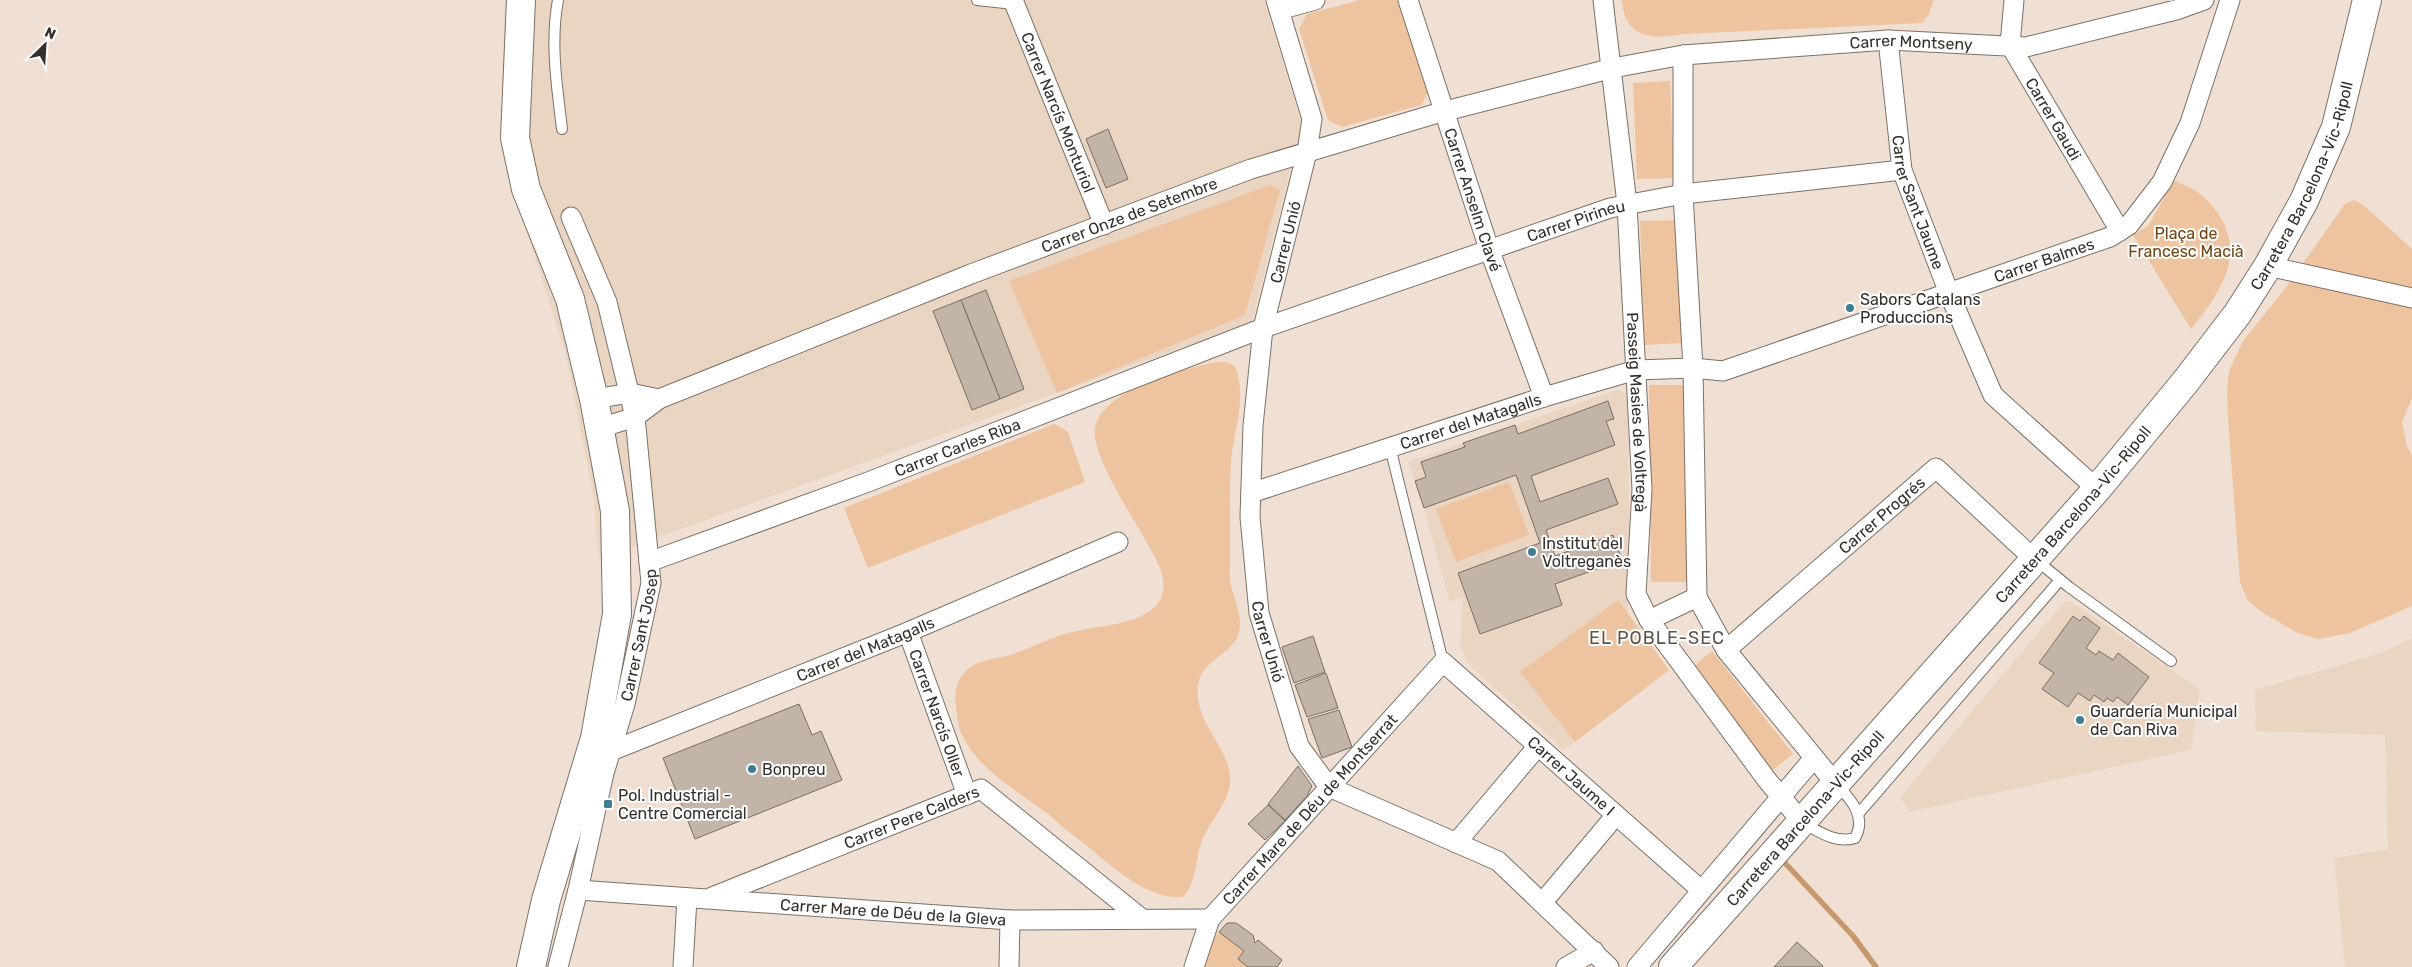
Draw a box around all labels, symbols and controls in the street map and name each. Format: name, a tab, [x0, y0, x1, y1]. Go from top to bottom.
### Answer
north arrow	[20, 20, 70, 70]
text: N	[42, 24, 58, 44]
street label: Carrer Narcís Monturiol	[1017, 29, 1099, 195]
street label: Carrer Montseny	[1849, 31, 1973, 54]
street label: Carrer Gaudi	[2021, 74, 2085, 164]
street label: Carretera Barcelona-Vic-Ripoll	[2246, 79, 2357, 294]
street label: Carrer Anselm Clavé	[1440, 126, 1506, 274]
street label: Carrer Sant Jaume	[1888, 134, 1948, 272]
street label: Carrer Onze de Setembre	[1039, 173, 1220, 257]
street label: Carrer Pirineu	[1524, 196, 1627, 246]
street label: Carrer Unió	[1266, 199, 1305, 285]
park label: Plaça de Francesc Macià	[2128, 224, 2244, 261]
street label: Carrer Balmes	[1991, 234, 2097, 287]
place label: Sabors Catalans Produccions	[1860, 290, 1981, 327]
marker: Sabors Catalans Produccions	[1844, 302, 1856, 314]
street label: Passeig Masies de Voltregà	[1623, 312, 1651, 513]
street label: Carrer del Matagalls	[1398, 390, 1544, 454]
street label: Carrer Carles Riba	[892, 415, 1023, 481]
street label: Carretera Barcelona-Vic-Ripoll	[1991, 422, 2155, 607]
street label: Carrer Progrés	[1835, 473, 1929, 558]
place label: Institut del Voltreganès	[1542, 534, 1631, 571]
marker: Institut del Voltreganès	[1526, 546, 1538, 558]
street label: Carrer Sant Josep	[617, 568, 661, 703]
street label: Carrer Unió	[1248, 600, 1288, 685]
street label: Carrer del Matagalls	[794, 613, 937, 686]
district label: EL POBLE-SEC	[1589, 627, 1725, 649]
street label: Carrer Narcís Oller	[905, 647, 969, 780]
place label: Guardería Municipal de Can Riva	[2090, 702, 2237, 739]
street label: Carrer Mare de Déu de Montserrat	[1219, 710, 1401, 909]
marker: Guardería Municipal de Can Riva	[2074, 714, 2086, 726]
street label: Carretera Barcelona-Vic-Ripoll	[1723, 727, 1888, 910]
street label: Carrer Jaume I	[1524, 732, 1619, 820]
place label: Bonpreu	[762, 760, 826, 779]
marker: Bonpreu	[746, 763, 758, 775]
street label: Carrer Pere Calders	[841, 782, 982, 853]
place label: Pol. Industrial - Centre Comercial	[618, 786, 747, 823]
marker: Pol. Industrial - Centre Comercial	[602, 798, 614, 810]
street label: Carrer Mare de Déu de la Gleva	[780, 895, 1007, 930]

